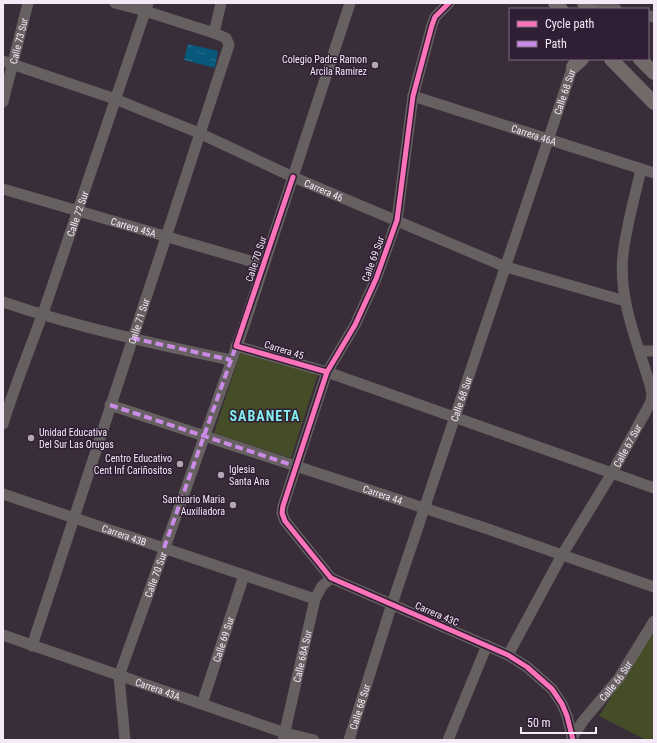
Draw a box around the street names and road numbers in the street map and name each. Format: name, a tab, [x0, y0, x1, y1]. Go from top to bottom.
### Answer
street label: Calle 73 Sur	[7, 17, 30, 65]
street label: Calle 68 Sur	[552, 68, 577, 116]
street label: Carrera 46A	[510, 122, 558, 147]
street label: Carrera 46	[303, 177, 345, 203]
street label: Calle 72 Sur	[64, 190, 90, 238]
street label: Carrera 45A	[110, 215, 158, 239]
street label: Calle 70 Sur	[243, 235, 269, 283]
street label: Calle 69 Sur	[360, 235, 386, 283]
street label: Calle 71 Sur	[126, 297, 151, 345]
street label: Carrera 45	[263, 339, 305, 361]
street label: Calle 68 Sur	[448, 375, 474, 423]
street label: Calle 67 Sur	[611, 422, 643, 469]
street label: Carrera 44	[362, 483, 404, 506]
street label: Carrera 43B	[101, 522, 148, 547]
street label: Calle 70 Sur	[142, 550, 168, 599]
street label: Carrera 43C	[413, 600, 461, 628]
street label: Calle 69 Sur	[211, 615, 236, 664]
street label: Calle 68A Sur	[291, 629, 313, 683]
street label: Calle 66 Sur	[597, 659, 634, 703]
street label: Carrera 43A	[134, 676, 182, 702]
street label: Calle 68 Sur	[347, 682, 372, 731]

